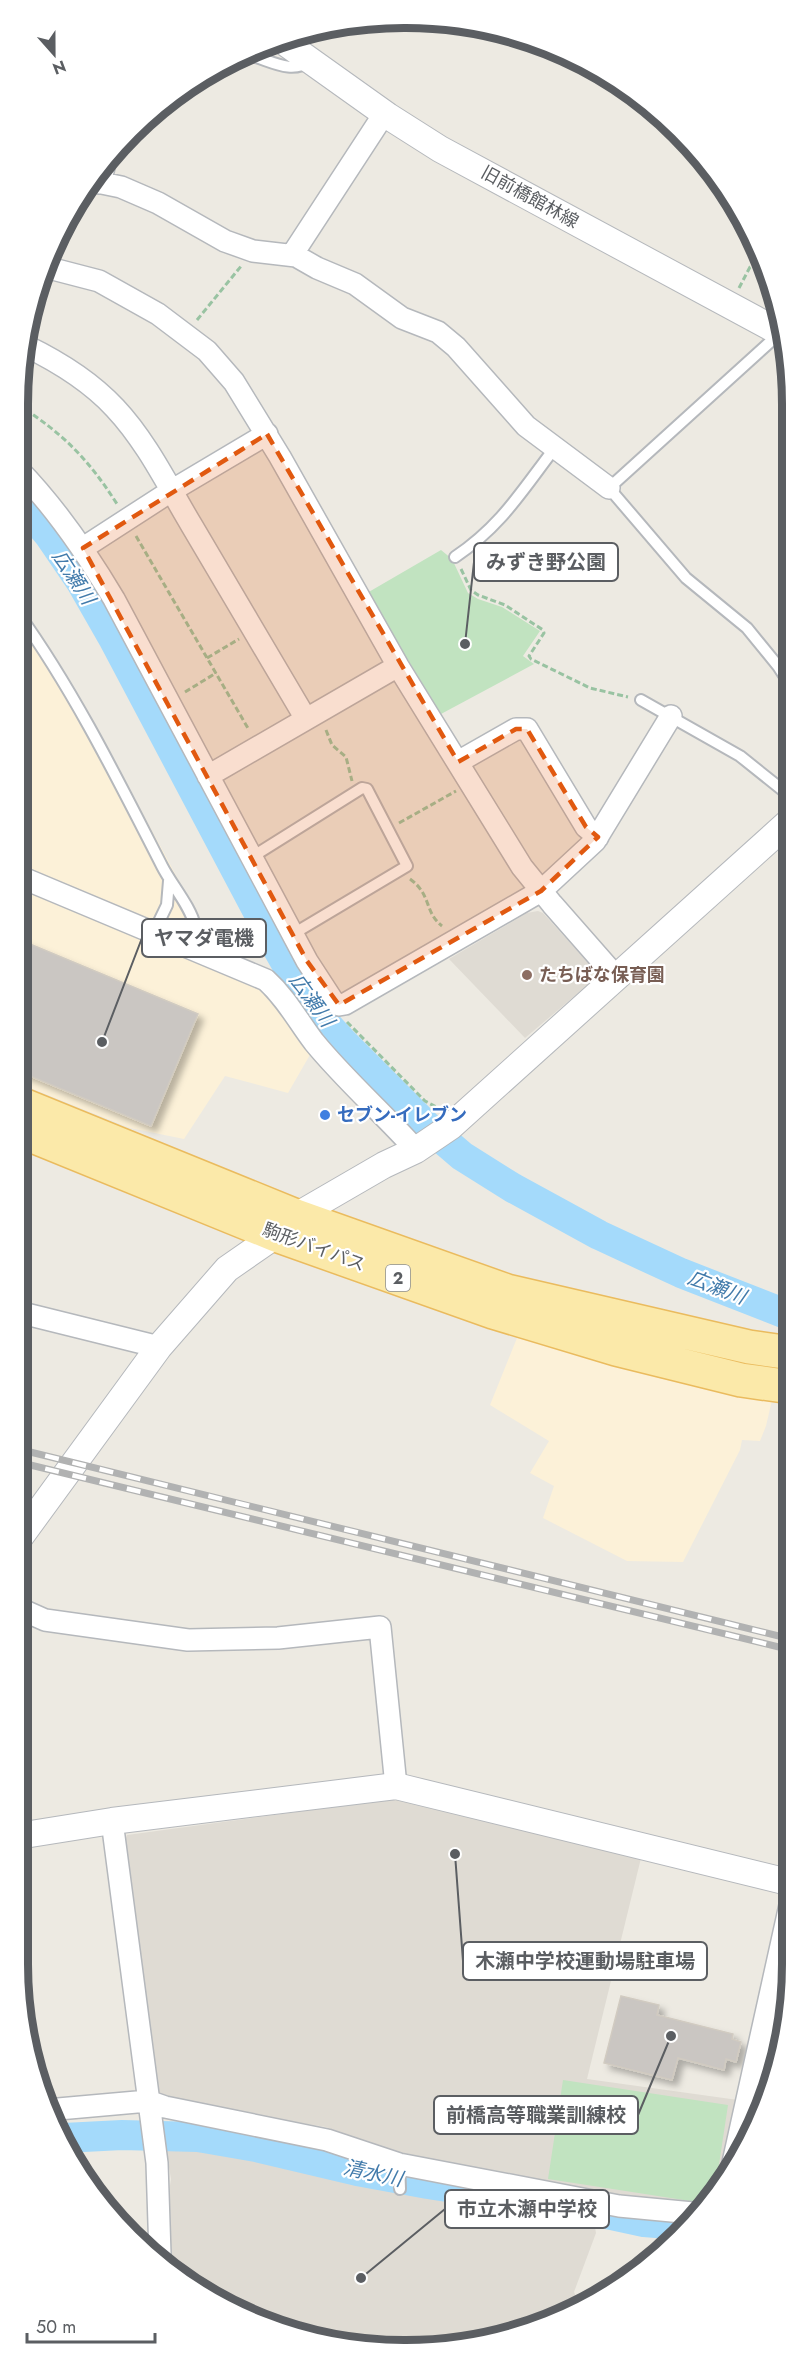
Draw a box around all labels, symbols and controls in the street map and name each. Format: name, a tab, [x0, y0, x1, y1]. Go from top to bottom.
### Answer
north arrow	[24, 24, 84, 84]
text: N	[49, 55, 69, 81]
street label: 旧前橋館林線	[476, 159, 584, 235]
callout: みずき野公園	[474, 543, 618, 581]
water label: 広瀬川	[45, 544, 103, 612]
text: みずき野公園	[486, 548, 606, 577]
callout: ヤマダ電機	[142, 919, 266, 957]
text: ヤマダ電機	[154, 924, 254, 953]
place label: たちばな保育園	[539, 962, 665, 988]
water label: 広瀬川	[282, 968, 342, 1035]
marker: たちばな保育園	[520, 968, 534, 982]
place label: セブン-イレブン	[337, 1102, 467, 1128]
marker: セブン-イレブン	[318, 1108, 332, 1122]
street label: 駒形バイパス	[259, 1216, 369, 1278]
water label: 広瀬川	[684, 1263, 752, 1312]
road number: 2	[386, 1265, 410, 1291]
callout: 木瀬中学校運動場駐車場	[463, 1942, 707, 1980]
text: 木瀬中学校運動場駐車場	[475, 1947, 695, 1976]
callout: 前橋高等職業訓練校	[434, 2096, 638, 2134]
text: 前橋高等職業訓練校	[446, 2101, 626, 2130]
water label: 清水川	[341, 2153, 407, 2194]
callout: 市立木瀬中学校	[445, 2190, 609, 2228]
text: 市立木瀬中学校	[457, 2195, 597, 2224]
scale bar	[27, 2306, 154, 2344]
text: 50 m	[36, 2314, 76, 2340]

